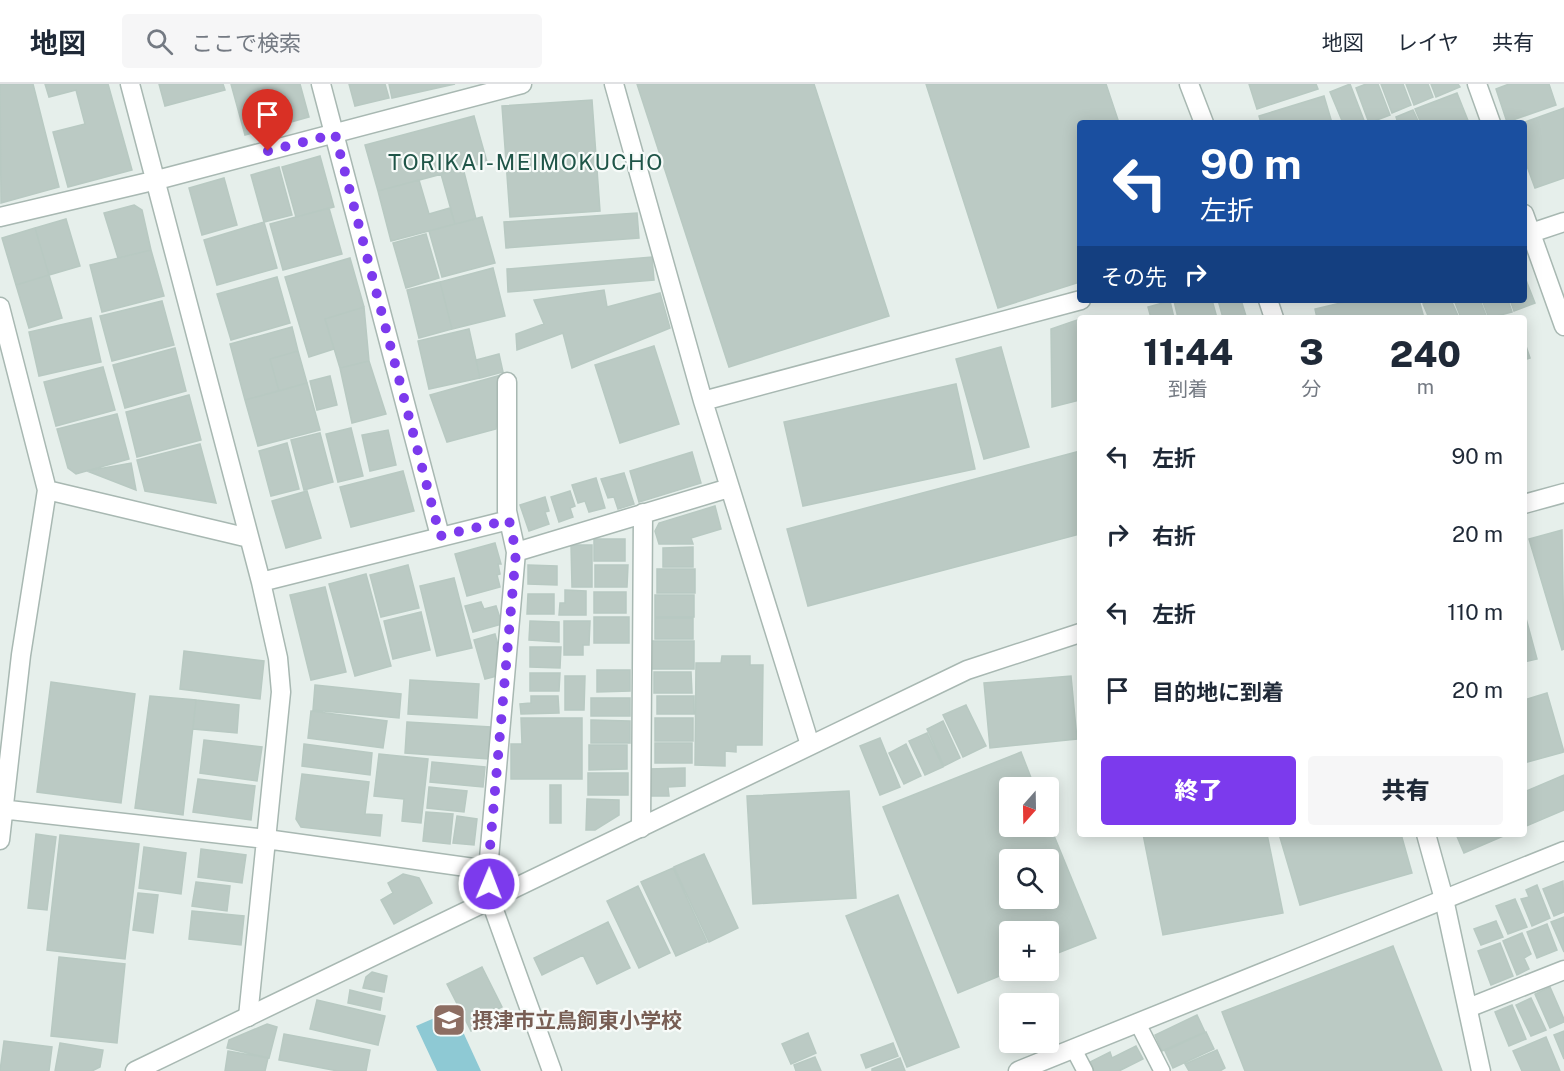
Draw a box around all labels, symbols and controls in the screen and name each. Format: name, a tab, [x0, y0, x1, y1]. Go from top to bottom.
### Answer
search box	[122, 14, 542, 68]
icon: search	[143, 25, 176, 58]
text: 地図	[30, 26, 86, 59]
text: ここで検索	[191, 30, 301, 56]
text: 地図	[1322, 30, 1364, 55]
text: レイヤ	[1397, 30, 1459, 55]
text: 共有	[1492, 30, 1534, 55]
pin	[242, 89, 293, 151]
icon: arrive	[251, 98, 284, 131]
text: 90 m	[1200, 139, 1302, 188]
icon: left	[1101, 144, 1179, 222]
district label: TORIKAI-MEIMOKUCHO	[388, 149, 664, 175]
text: 左折	[1200, 194, 1254, 226]
icon: right	[1179, 258, 1212, 291]
text: その先	[1101, 264, 1167, 290]
text: 11:44	[1143, 331, 1233, 373]
text: 3	[1299, 331, 1324, 373]
text: 240	[1390, 333, 1461, 375]
text: m	[1417, 375, 1434, 399]
text: 到着	[1168, 377, 1208, 401]
text: 分	[1301, 377, 1321, 401]
icon: left	[1101, 440, 1134, 473]
text: 90 m	[1452, 443, 1503, 469]
text: 左折	[1152, 445, 1196, 471]
icon: right	[1101, 518, 1134, 551]
text: 20 m	[1452, 521, 1503, 547]
text: 右折	[1152, 523, 1196, 549]
icon: left	[1101, 596, 1134, 629]
text: 110 m	[1447, 599, 1503, 625]
text: 左折	[1152, 601, 1196, 627]
icon: arrive	[1101, 674, 1134, 707]
text: 20 m	[1452, 677, 1503, 703]
text: 目的地に到着	[1152, 679, 1284, 705]
button: 終了	[1101, 756, 1296, 825]
button: 共有	[1308, 756, 1503, 825]
north arrow	[999, 777, 1059, 837]
map controls	[999, 777, 1059, 1053]
button: search	[999, 849, 1059, 909]
position arrow	[457, 852, 521, 916]
button: +	[999, 921, 1059, 981]
button: −	[999, 993, 1059, 1053]
school or university icon: 摂津市立鳥飼東小学校	[431, 1002, 467, 1038]
place label: 摂津市立鳥飼東小学校	[472, 1008, 682, 1033]

